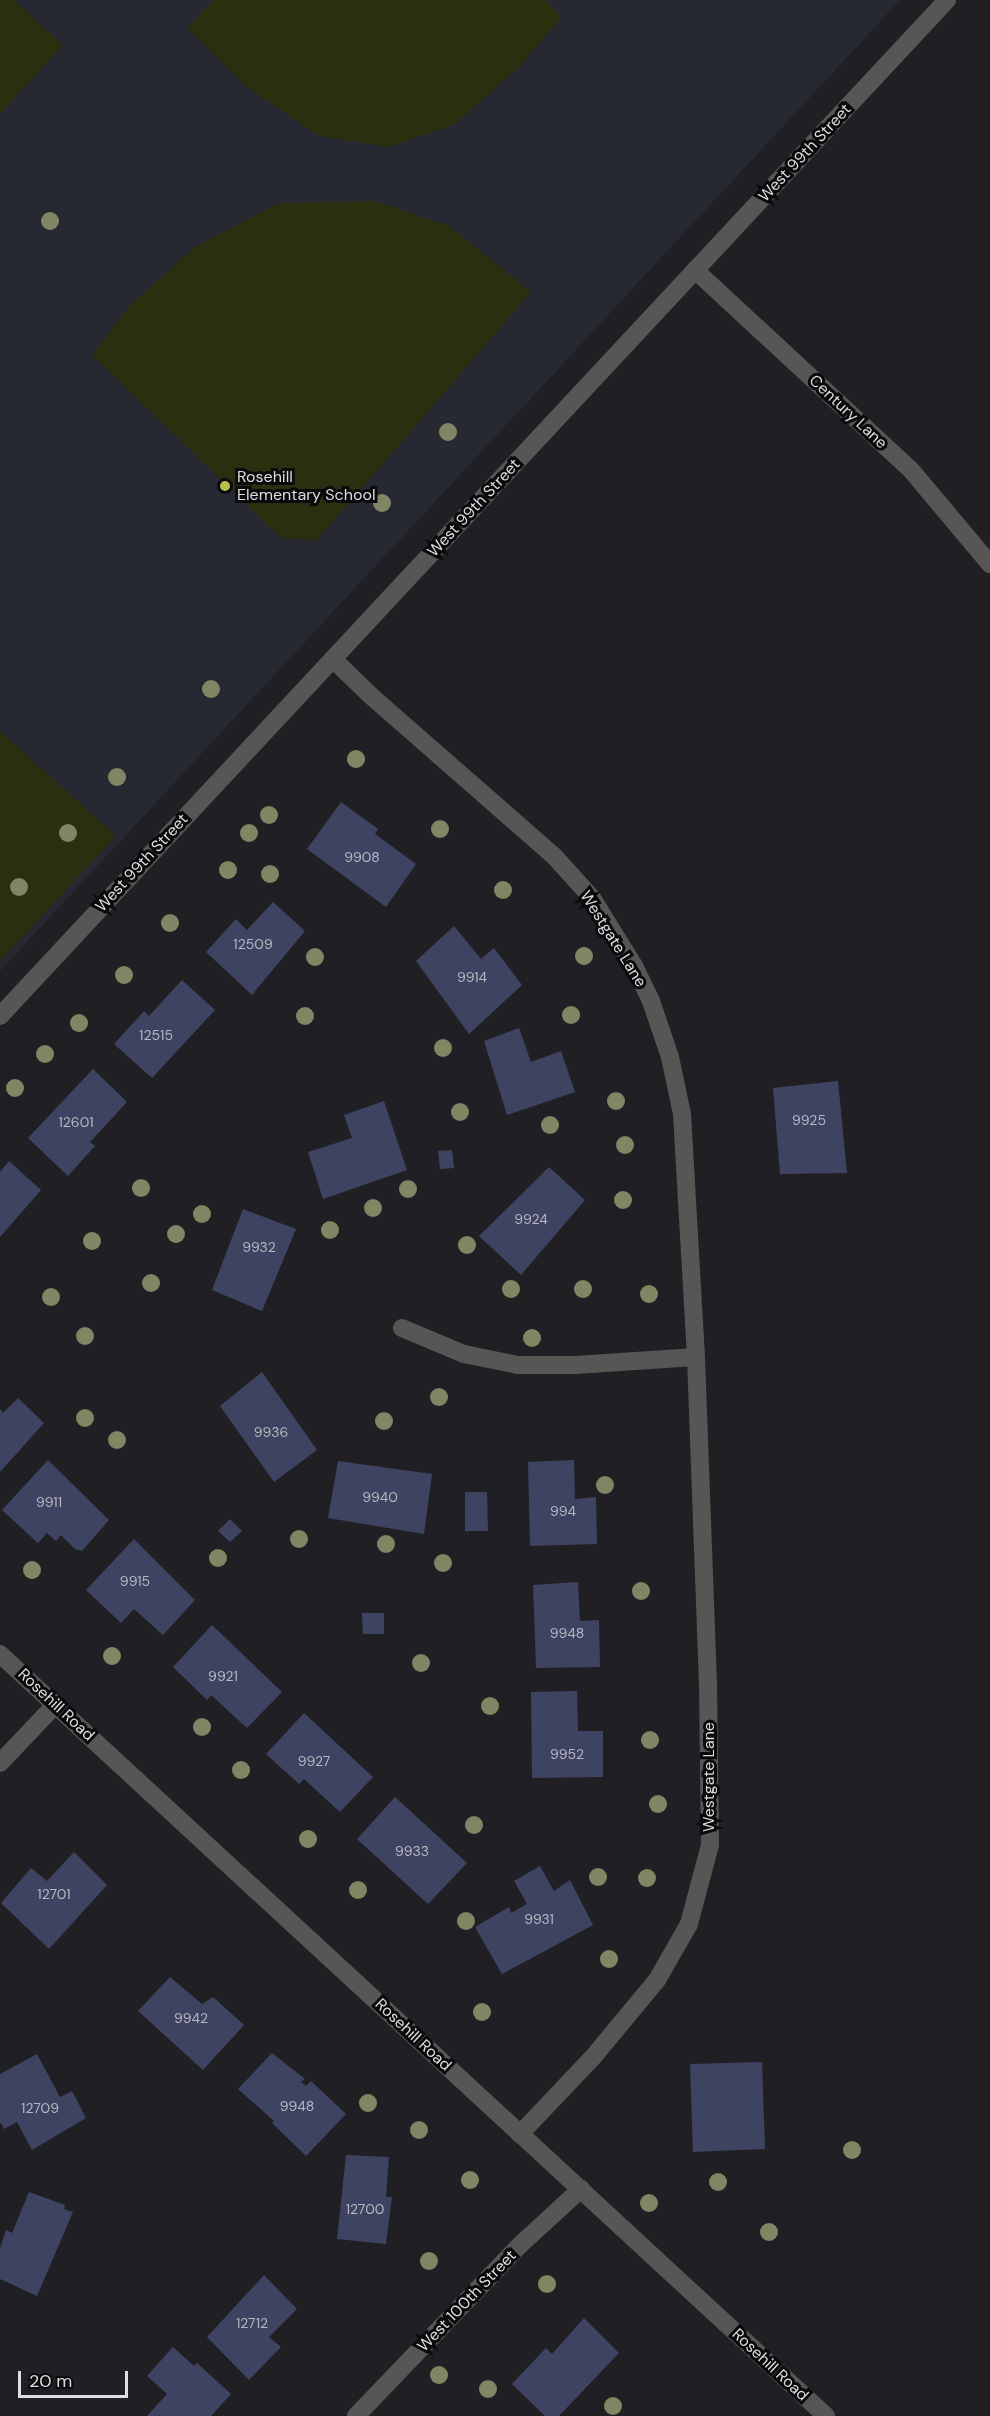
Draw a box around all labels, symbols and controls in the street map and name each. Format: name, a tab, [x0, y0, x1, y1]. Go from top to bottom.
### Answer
street label: West 99th Street	[755, 100, 855, 206]
street label: Century Lane	[805, 371, 891, 453]
street label: West 99th Street	[424, 455, 524, 561]
place label: Rosehill Elementary School	[237, 467, 375, 505]
marker: Rosehill Elementary School	[218, 479, 232, 493]
street label: West 99th Street	[92, 810, 192, 916]
house number: 9908	[344, 849, 380, 865]
street label: Westgate Lane	[576, 887, 650, 991]
house number: 12509	[233, 936, 273, 952]
house number: 9914	[457, 969, 487, 985]
house number: 12515	[139, 1027, 173, 1043]
house number: 9925	[792, 1112, 826, 1128]
house number: 12601	[58, 1114, 94, 1130]
house number: 9924	[514, 1211, 548, 1227]
house number: 9932	[242, 1239, 276, 1255]
house number: 9936	[254, 1424, 288, 1440]
house number: 9940	[362, 1489, 398, 1505]
house number: 9911	[36, 1494, 62, 1510]
house number: 994	[550, 1503, 576, 1519]
house number: 9915	[120, 1573, 150, 1589]
house number: 9948	[550, 1625, 584, 1641]
street label: Rosehill Road	[14, 1665, 98, 1745]
house number: 9921	[208, 1668, 238, 1684]
street label: Westgate Lane	[699, 1722, 719, 1832]
house number: 9952	[550, 1746, 584, 1762]
house number: 9927	[298, 1753, 330, 1769]
house number: 9933	[395, 1843, 429, 1859]
house number: 12701	[37, 1886, 71, 1902]
house number: 9931	[524, 1911, 554, 1927]
street label: Rosehill Road	[371, 1995, 455, 2075]
house number: 9942	[174, 2010, 208, 2026]
house number: 9948	[280, 2098, 314, 2114]
house number: 12709	[21, 2100, 59, 2116]
house number: 12700	[346, 2201, 384, 2217]
street label: West 100th Street	[414, 2246, 520, 2356]
house number: 12712	[236, 2315, 268, 2331]
street label: Rosehill Road	[728, 2325, 812, 2405]
scale bar	[21, 2359, 130, 2397]
text: 20 m	[29, 2369, 72, 2393]

